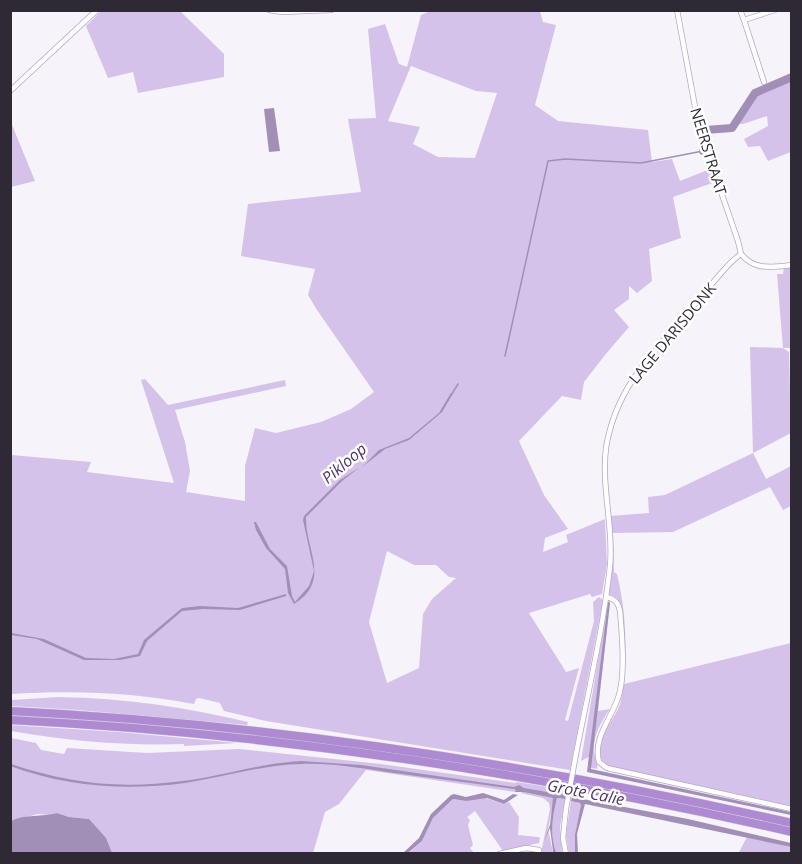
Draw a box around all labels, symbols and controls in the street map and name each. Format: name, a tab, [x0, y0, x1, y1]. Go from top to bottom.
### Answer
street label: NEERSTRAAT	[686, 105, 732, 198]
street label: LAGE DARISDONK	[624, 278, 721, 388]
water label: Pikloop	[317, 438, 371, 488]
water label: Grote Calie	[546, 774, 626, 810]

